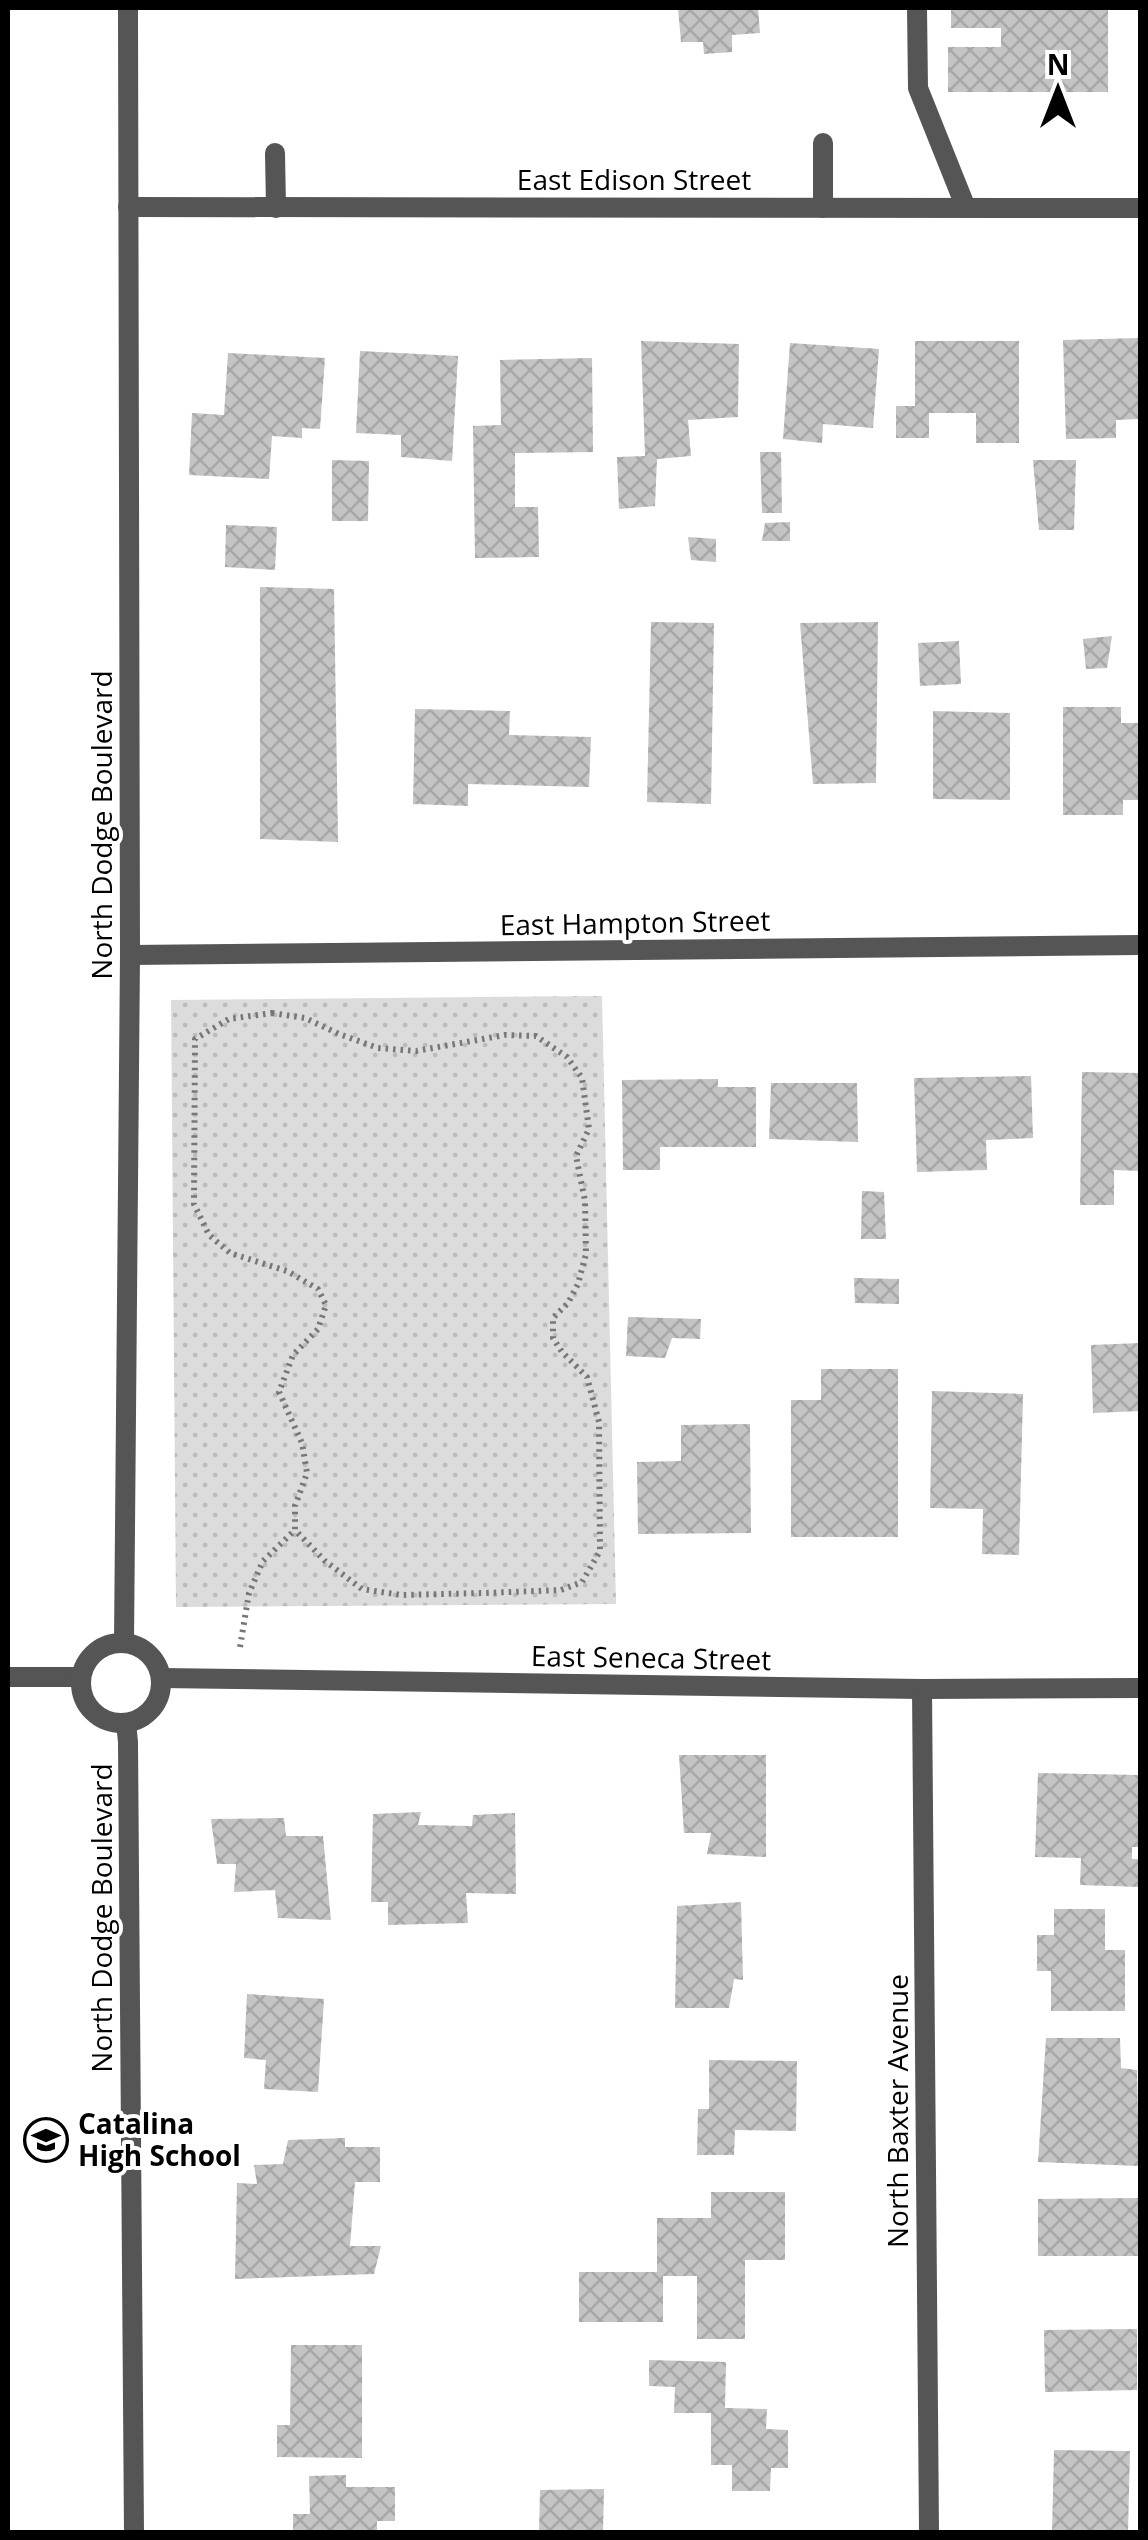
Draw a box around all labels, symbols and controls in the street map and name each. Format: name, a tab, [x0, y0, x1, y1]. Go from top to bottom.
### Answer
north arrow	[1008, 40, 1108, 140]
text: N	[1047, 45, 1069, 83]
street label: East Edison Street	[517, 160, 751, 198]
street label: North Dodge Boulevard	[82, 670, 120, 980]
street label: East Hampton Street	[499, 901, 771, 943]
street label: East Seneca Street	[531, 1636, 771, 1678]
street label: North Dodge Boulevard	[82, 1763, 120, 2073]
street label: North Baxter Avenue	[878, 1974, 916, 2248]
place label: Catalina High School	[78, 2104, 241, 2174]
school or university icon: Catalina High School	[23, 2117, 69, 2163]

